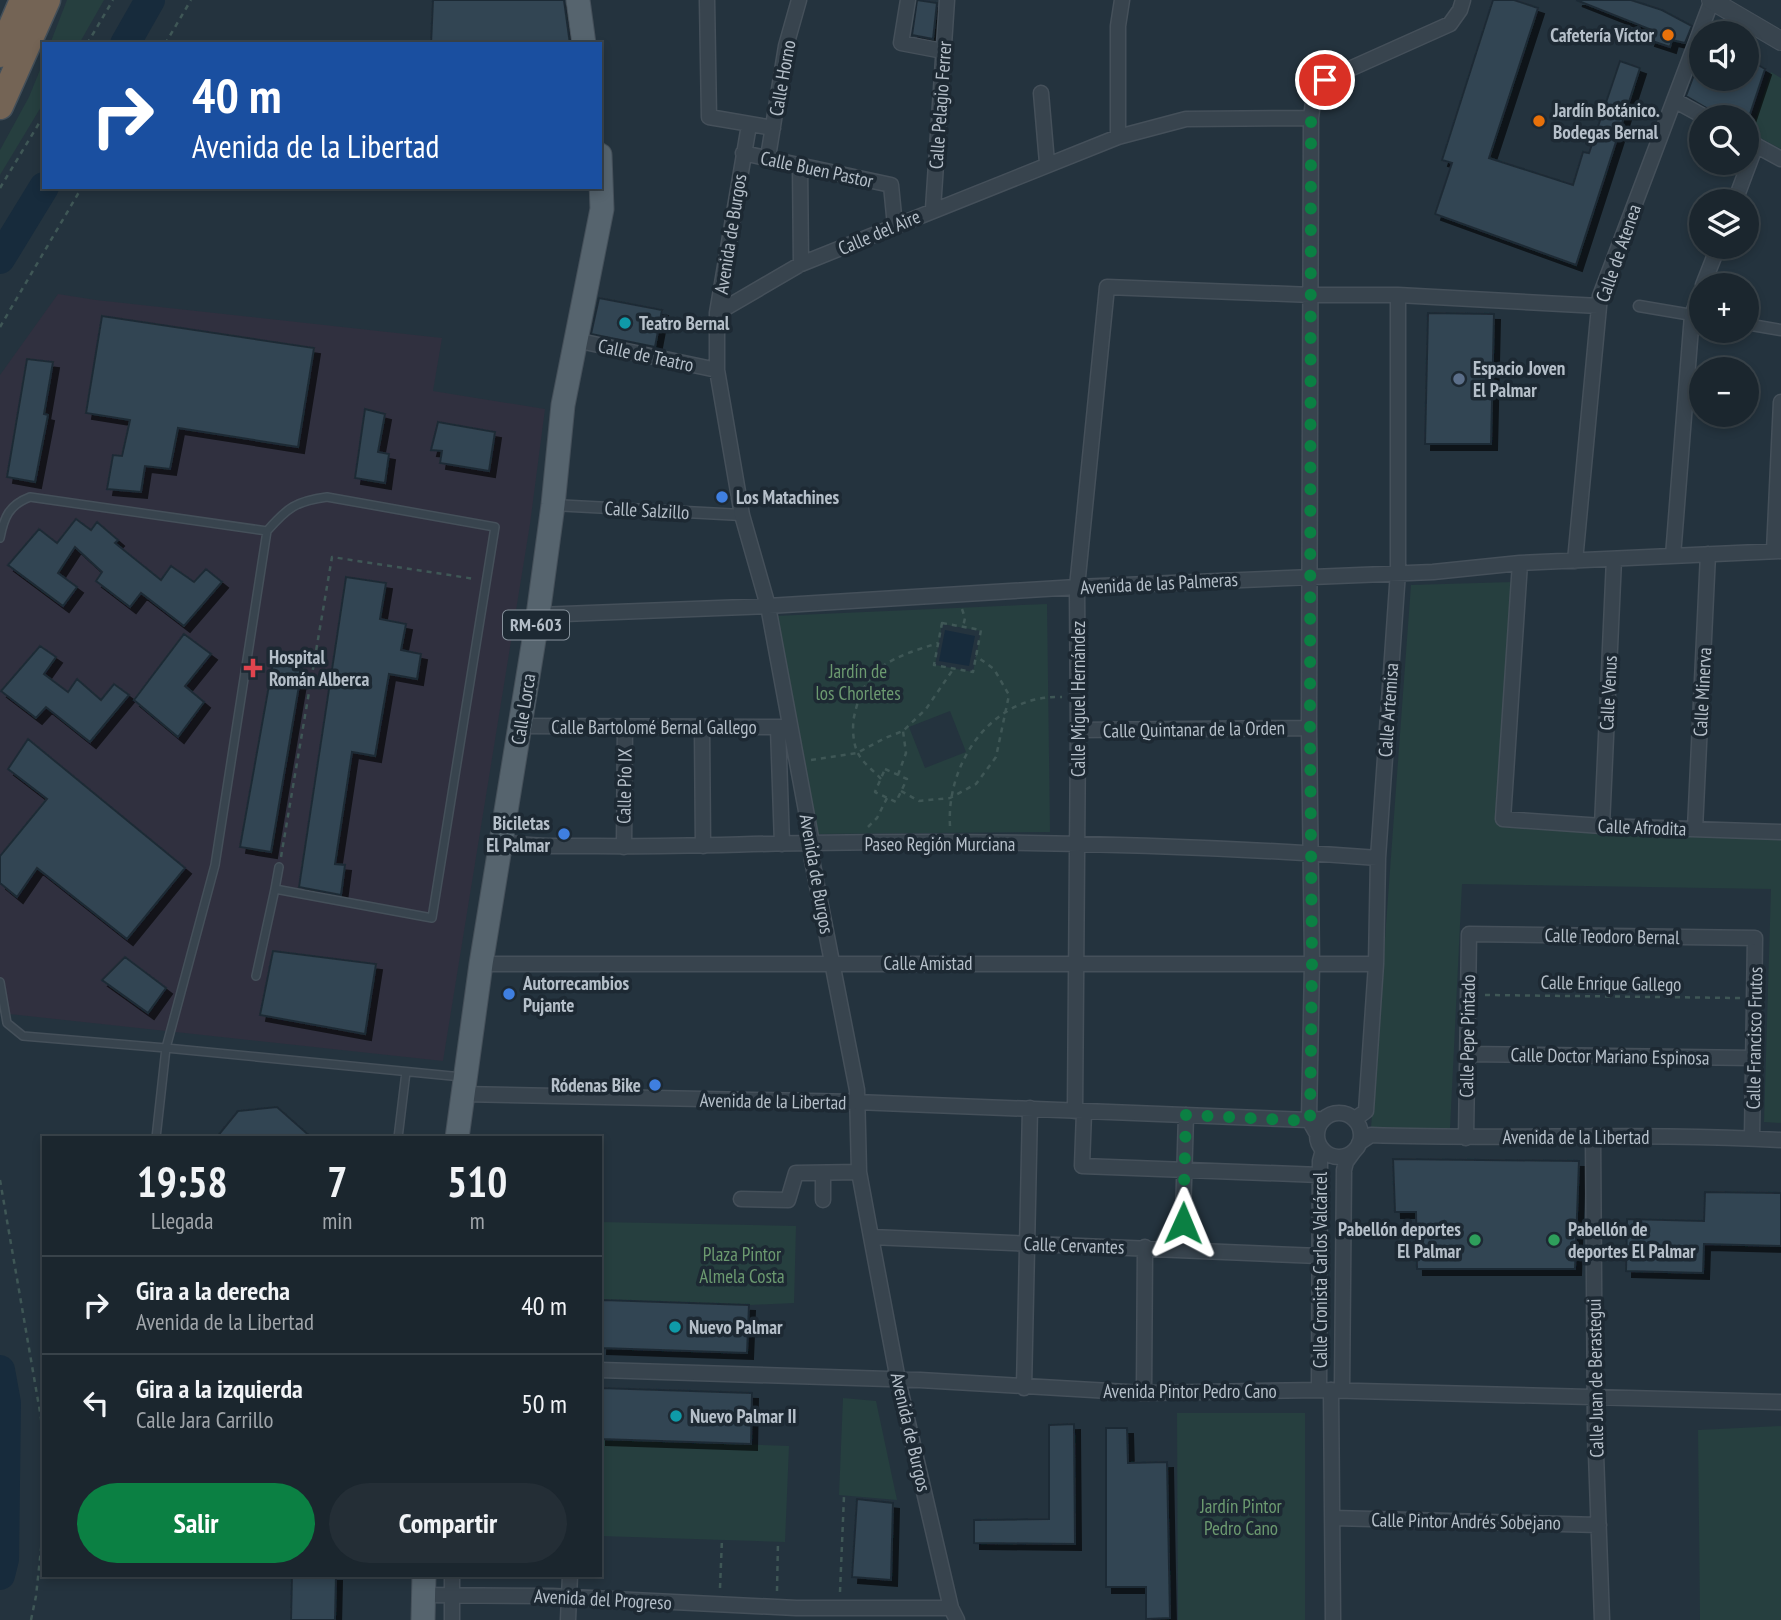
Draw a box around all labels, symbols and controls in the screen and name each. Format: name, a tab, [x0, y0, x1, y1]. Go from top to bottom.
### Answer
map controls	[1689, 21, 1759, 427]
button: sound	[1689, 21, 1759, 91]
place label: Cafetería Víctor	[1550, 23, 1654, 47]
marker: Cafetería Víctor	[1660, 27, 1676, 43]
street label: Calle Horno	[764, 38, 800, 118]
street label: Calle Pelagio Ferrer	[924, 39, 957, 170]
pin	[1295, 50, 1355, 110]
icon: arrive	[1306, 61, 1344, 99]
text: 40 m	[192, 63, 281, 127]
icon: right	[77, 70, 168, 161]
place label: Jardín Botánico. Bodegas Bernal	[1552, 98, 1660, 144]
button: search	[1689, 105, 1759, 175]
marker: Jardín Botánico. Bodegas Bernal	[1531, 113, 1547, 129]
text: Avenida de la Libertad	[192, 125, 439, 167]
street label: Calle Buen Pastor	[758, 145, 876, 193]
street label: Avenida de Burgos	[709, 172, 751, 296]
button: layers	[1689, 189, 1759, 259]
street label: Calle de Atenea	[1590, 201, 1646, 305]
street label: Calle del Aire	[834, 204, 924, 260]
button: +	[1689, 273, 1759, 343]
place label: Teatro Bernal	[639, 311, 730, 335]
marker: Teatro Bernal	[617, 315, 633, 331]
street label: Calle de Teatro	[596, 333, 696, 377]
place label: Espacio Joven El Palmar	[1473, 356, 1565, 402]
button: −	[1689, 357, 1759, 427]
marker: Espacio Joven El Palmar	[1451, 371, 1467, 387]
place label: Los Matachines	[736, 485, 840, 509]
marker: Los Matachines	[714, 489, 730, 505]
street label: Calle Salzillo	[604, 496, 690, 524]
street label: Avenida de las Palmeras	[1079, 567, 1239, 599]
road number: RM-603	[503, 610, 569, 640]
street label: Calle Miguel Hernández	[1066, 621, 1090, 777]
place label: Hospital Román Alberca	[269, 645, 369, 691]
street label: Calle Minerva	[1688, 647, 1716, 737]
street label: Calle Venus	[1594, 655, 1622, 731]
marker: Hospital Román Alberca	[243, 658, 263, 678]
park label: Jardín de los Chorletes	[815, 659, 901, 705]
street label: Calle Artemisa	[1373, 662, 1403, 758]
street label: Calle Lorca	[506, 672, 540, 746]
street label: Calle Bartolomé Bernal Gallego	[551, 715, 757, 739]
street label: Calle Quintanar de la Orden	[1103, 715, 1285, 743]
street label: Calle Pío IX	[611, 747, 637, 824]
place label: Biciletas El Palmar	[486, 811, 550, 857]
street label: Avenida de Burgos	[795, 812, 839, 936]
street label: Calle Afrodita	[1597, 813, 1687, 841]
marker: Biciletas El Palmar	[556, 826, 572, 842]
street label: Paseo Región Murciana	[865, 832, 1015, 856]
street label: Calle Teodoro Bernal	[1544, 923, 1680, 949]
street label: Calle Amistad	[883, 951, 973, 975]
street label: Calle Francisco Frutos	[1741, 966, 1767, 1110]
street label: Calle Enrique Gallego	[1540, 970, 1682, 996]
place label: Autorrecambios Pujante	[522, 971, 629, 1017]
street label: Calle Pepe Pintado	[1454, 974, 1480, 1098]
marker: Autorrecambios Pujante	[501, 986, 517, 1002]
street label: Calle Doctor Mariano Espinosa	[1510, 1042, 1710, 1070]
place label: Ródenas Bike	[551, 1073, 641, 1097]
marker: Ródenas Bike	[647, 1077, 663, 1093]
street label: Avenida de la Libertad	[699, 1088, 847, 1114]
street label: Avenida de la Libertad	[1503, 1125, 1649, 1149]
text: 19:58	[137, 1154, 228, 1209]
text: 7	[327, 1154, 347, 1209]
text: 510	[447, 1154, 507, 1209]
street label: Calle Cronista Carlos Valcárcel	[1308, 1171, 1332, 1368]
position arrow	[1146, 1186, 1220, 1260]
text: Llegada	[151, 1206, 213, 1235]
text: min	[322, 1206, 352, 1235]
text: m	[470, 1206, 485, 1235]
place label: Pabellón deportes El Palmar	[1338, 1217, 1461, 1263]
place label: Pabellón de deportes El Palmar	[1568, 1217, 1696, 1263]
street label: Calle Cervantes	[1023, 1231, 1125, 1259]
marker: Pabellón deportes El Palmar	[1467, 1232, 1483, 1248]
marker: Pabellón de deportes El Palmar	[1546, 1232, 1562, 1248]
park label: Plaza Pintor Almela Costa	[699, 1242, 785, 1288]
text: Gira a la derecha	[136, 1274, 290, 1307]
icon: right	[77, 1286, 115, 1324]
text: 40 m	[521, 1289, 567, 1322]
street label: Calle Juan de Berastegui	[1582, 1298, 1608, 1458]
text: Avenida de la Libertad	[136, 1307, 314, 1336]
place label: Nuevo Palmar	[689, 1315, 783, 1339]
marker: Nuevo Palmar	[667, 1319, 683, 1335]
street label: Avenida de Burgos	[886, 1370, 936, 1494]
text: Gira a la izquierda	[136, 1372, 303, 1405]
street label: Avenida Pintor Pedro Cano	[1103, 1379, 1277, 1403]
icon: left	[77, 1384, 115, 1422]
text: 50 m	[521, 1387, 567, 1420]
place label: Nuevo Palmar II	[690, 1404, 797, 1428]
text: Calle Jara Carrillo	[136, 1405, 273, 1434]
marker: Nuevo Palmar II	[668, 1408, 684, 1424]
button: Salir	[77, 1483, 315, 1563]
button: Compartir	[329, 1483, 567, 1563]
park label: Jardín Pintor Pedro Cano	[1199, 1494, 1283, 1540]
street label: Calle Pintor Andrés Sobejano	[1371, 1507, 1561, 1535]
street label: Avenida del Progreso	[534, 1583, 672, 1615]

